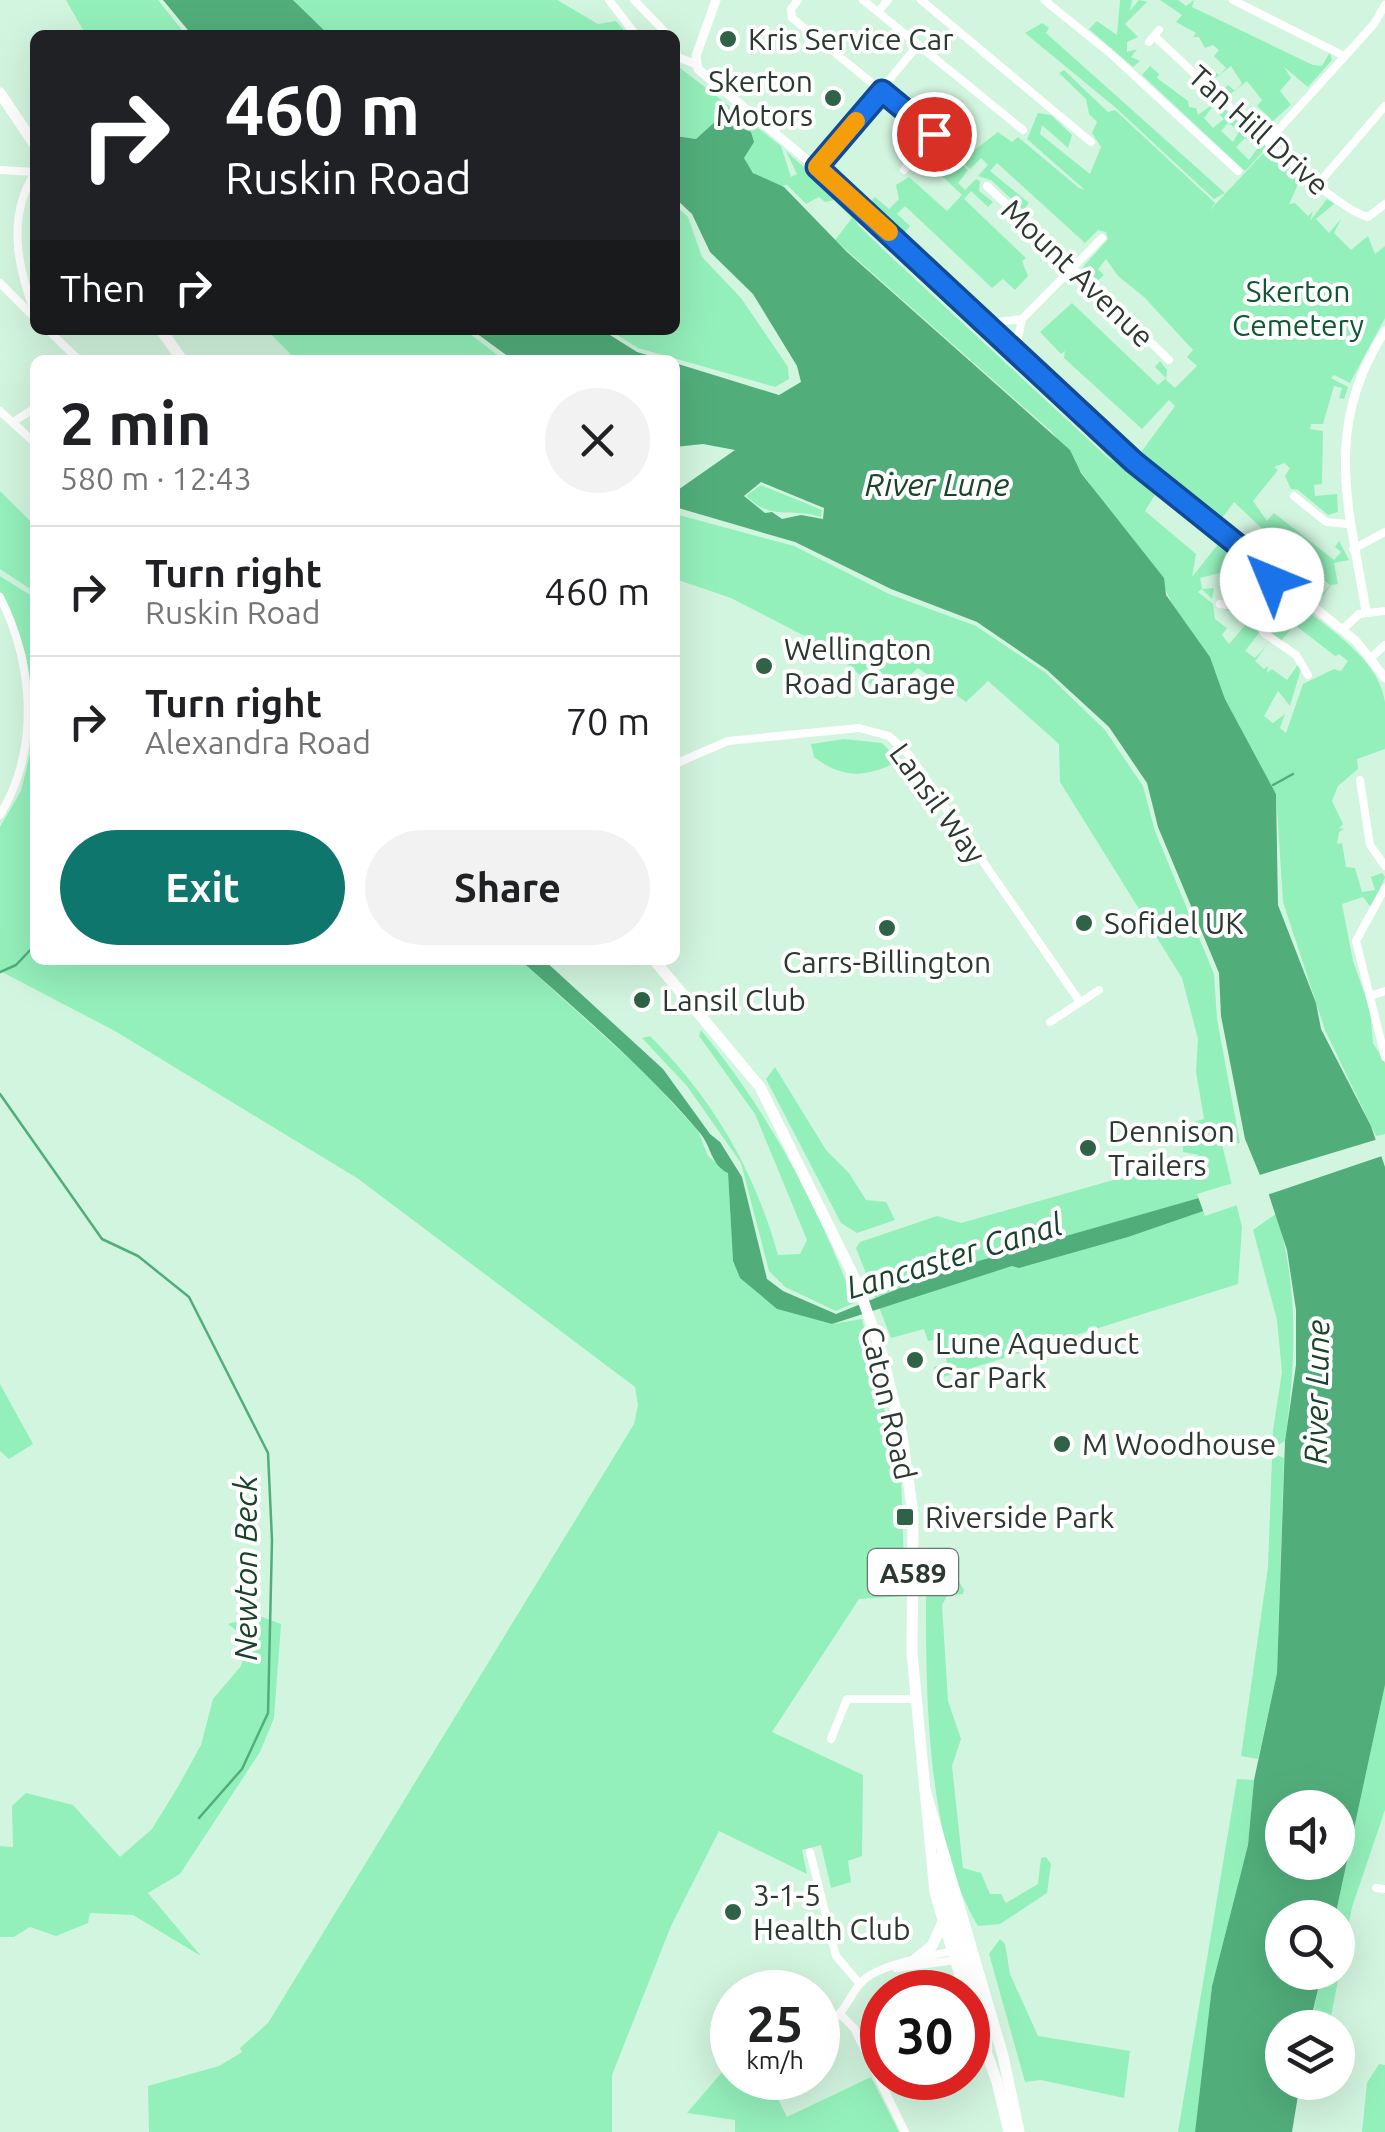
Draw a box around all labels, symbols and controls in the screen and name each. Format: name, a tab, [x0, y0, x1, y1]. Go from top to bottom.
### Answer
place label: Kris Service Car	[748, 22, 954, 56]
marker: Kris Service Car	[717, 28, 739, 50]
street label: Tan Hill Drive	[1182, 58, 1336, 202]
place label: Skerton Motors	[708, 64, 813, 132]
icon: right	[60, 70, 190, 200]
text: 460 m	[225, 70, 420, 148]
marker: Skerton Motors	[822, 87, 844, 109]
pin	[892, 92, 977, 177]
icon: arrive	[907, 107, 962, 162]
text: Ruskin Road	[225, 152, 472, 203]
street label: Mount Avenue	[995, 192, 1161, 354]
icon: right	[166, 260, 221, 315]
text: Then	[60, 267, 146, 309]
park label: Skerton Cemetery	[1232, 274, 1364, 342]
button: close	[545, 388, 650, 493]
text: 2 min	[60, 389, 212, 456]
text: 580 m · 12:43	[60, 460, 252, 496]
water label: River Lune	[865, 466, 1009, 502]
position arrow	[1220, 528, 1324, 632]
text: Turn right	[145, 552, 322, 594]
icon: right	[60, 564, 115, 619]
text: 460 m	[544, 570, 650, 612]
text: Ruskin Road	[145, 594, 320, 630]
place label: Wellington Road Garage	[784, 632, 956, 700]
marker: Wellington Road Garage	[753, 655, 775, 677]
text: Turn right	[145, 682, 322, 724]
icon: right	[60, 694, 115, 749]
text: 70 m	[566, 700, 650, 742]
text: Alexandra Road	[145, 724, 371, 760]
street label: Lansil Way	[883, 736, 993, 870]
button: Exit	[60, 830, 345, 945]
button: Share	[365, 830, 650, 945]
place label: Sofidel UK	[1104, 906, 1244, 940]
marker: Sofidel UK	[1073, 912, 1095, 934]
marker: Carrs-Billington	[876, 917, 898, 939]
place label: Carrs-Billington	[783, 945, 991, 979]
place label: Lansil Club	[662, 983, 806, 1017]
marker: Lansil Club	[631, 989, 653, 1011]
place label: Dennison Trailers	[1108, 1114, 1235, 1182]
marker: Dennison Trailers	[1077, 1137, 1099, 1159]
water label: Lancaster Canal	[842, 1205, 1066, 1305]
water label: River Lune	[1297, 1319, 1335, 1465]
street label: Caton Road	[855, 1323, 923, 1483]
place label: Lune Aqueduct Car Park	[935, 1326, 1139, 1394]
marker: Lune Aqueduct Car Park	[904, 1349, 926, 1371]
place label: M Woodhouse	[1082, 1427, 1276, 1461]
marker: M Woodhouse	[1051, 1433, 1073, 1455]
water label: Newton Beck	[227, 1475, 263, 1661]
place label: Riverside Park	[925, 1500, 1114, 1534]
marker: Riverside Park	[894, 1506, 916, 1528]
road number: A589	[868, 1549, 958, 1595]
map controls	[1265, 1790, 1355, 2100]
button: sound	[1265, 1790, 1355, 1880]
place label: 3-1-5 Health Club	[753, 1878, 910, 1946]
button: search	[1265, 1900, 1355, 1990]
marker: 3-1-5 Health Club	[722, 1901, 744, 1923]
speed limit sign: 30	[860, 1970, 990, 2100]
text: 25	[747, 1995, 803, 2051]
button: layers	[1265, 2010, 1355, 2100]
text: km/h	[746, 2046, 804, 2074]

